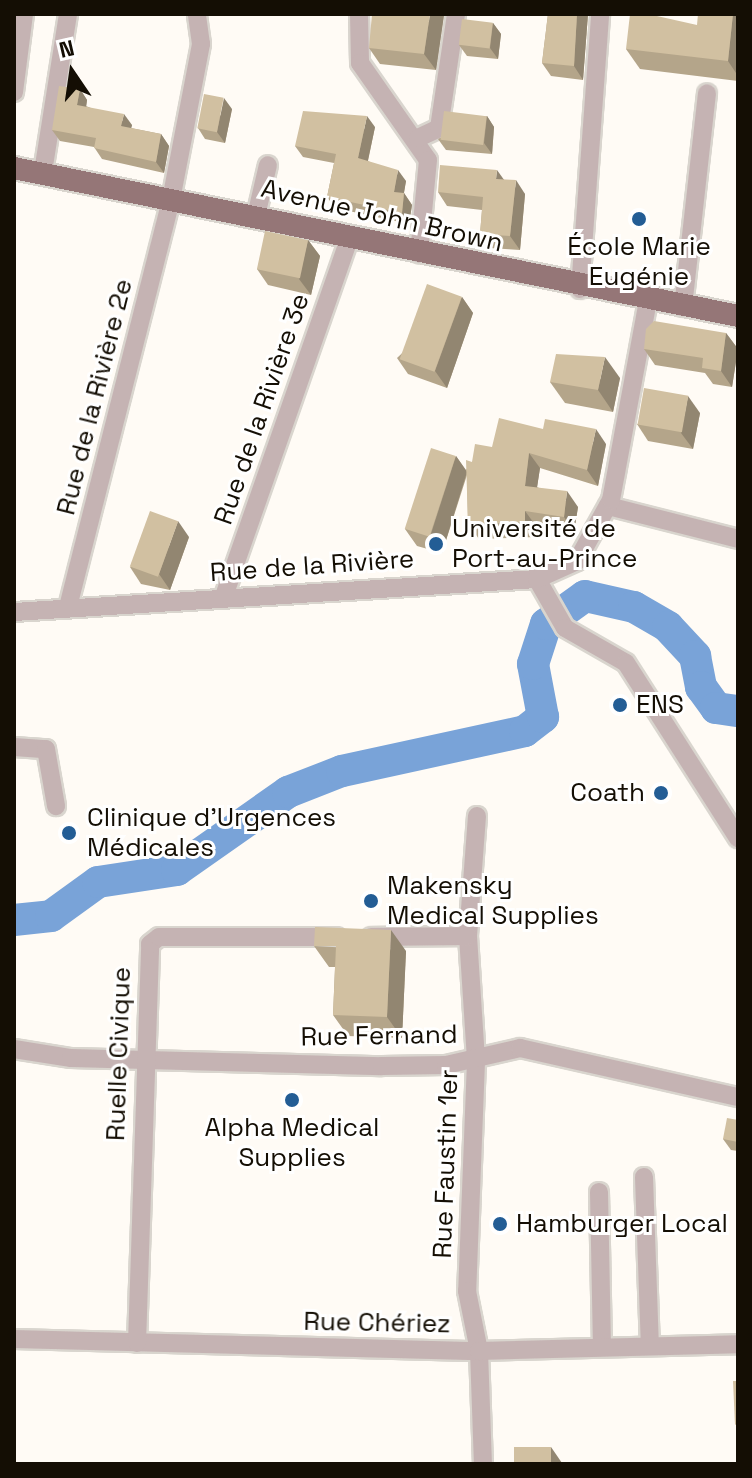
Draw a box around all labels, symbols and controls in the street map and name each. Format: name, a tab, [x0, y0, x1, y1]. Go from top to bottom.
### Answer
north arrow	[32, 32, 112, 112]
text: N	[56, 33, 77, 64]
street label: Avenue John Brown	[258, 173, 506, 259]
marker: École Marie Eugénie	[630, 210, 648, 228]
place label: École Marie Eugénie	[567, 231, 711, 292]
street label: Rue de la Rivière 2e	[51, 276, 139, 518]
street label: Rue de la Rivière 3e	[208, 289, 316, 529]
place label: Université de Port-au-Prince	[452, 513, 637, 574]
marker: Université de Port-au-Prince	[427, 535, 445, 553]
street label: Rue de la Rivière	[209, 543, 415, 589]
place label: ENS	[636, 689, 684, 721]
marker: ENS	[611, 696, 629, 714]
place label: Coath	[570, 777, 645, 809]
marker: Coath	[652, 784, 670, 802]
place label: Clinique d’Urgences Médicales	[87, 802, 336, 864]
marker: Clinique d’Urgences Médicales	[58, 822, 80, 844]
place label: Makensky Medical Supplies	[387, 870, 599, 932]
marker: Makensky Medical Supplies	[362, 892, 380, 910]
street label: Ruelle Civique	[100, 966, 138, 1142]
street label: Rue Fernand	[300, 1019, 458, 1053]
street label: Rue Faustin 1er	[427, 1069, 465, 1259]
marker: Alpha Medical Supplies	[283, 1091, 301, 1109]
place label: Alpha Medical Supplies	[205, 1112, 379, 1174]
place label: Hamburger Local	[516, 1208, 728, 1240]
marker: Hamburger Local	[491, 1215, 509, 1233]
street label: Rue Chériez	[303, 1306, 451, 1340]

